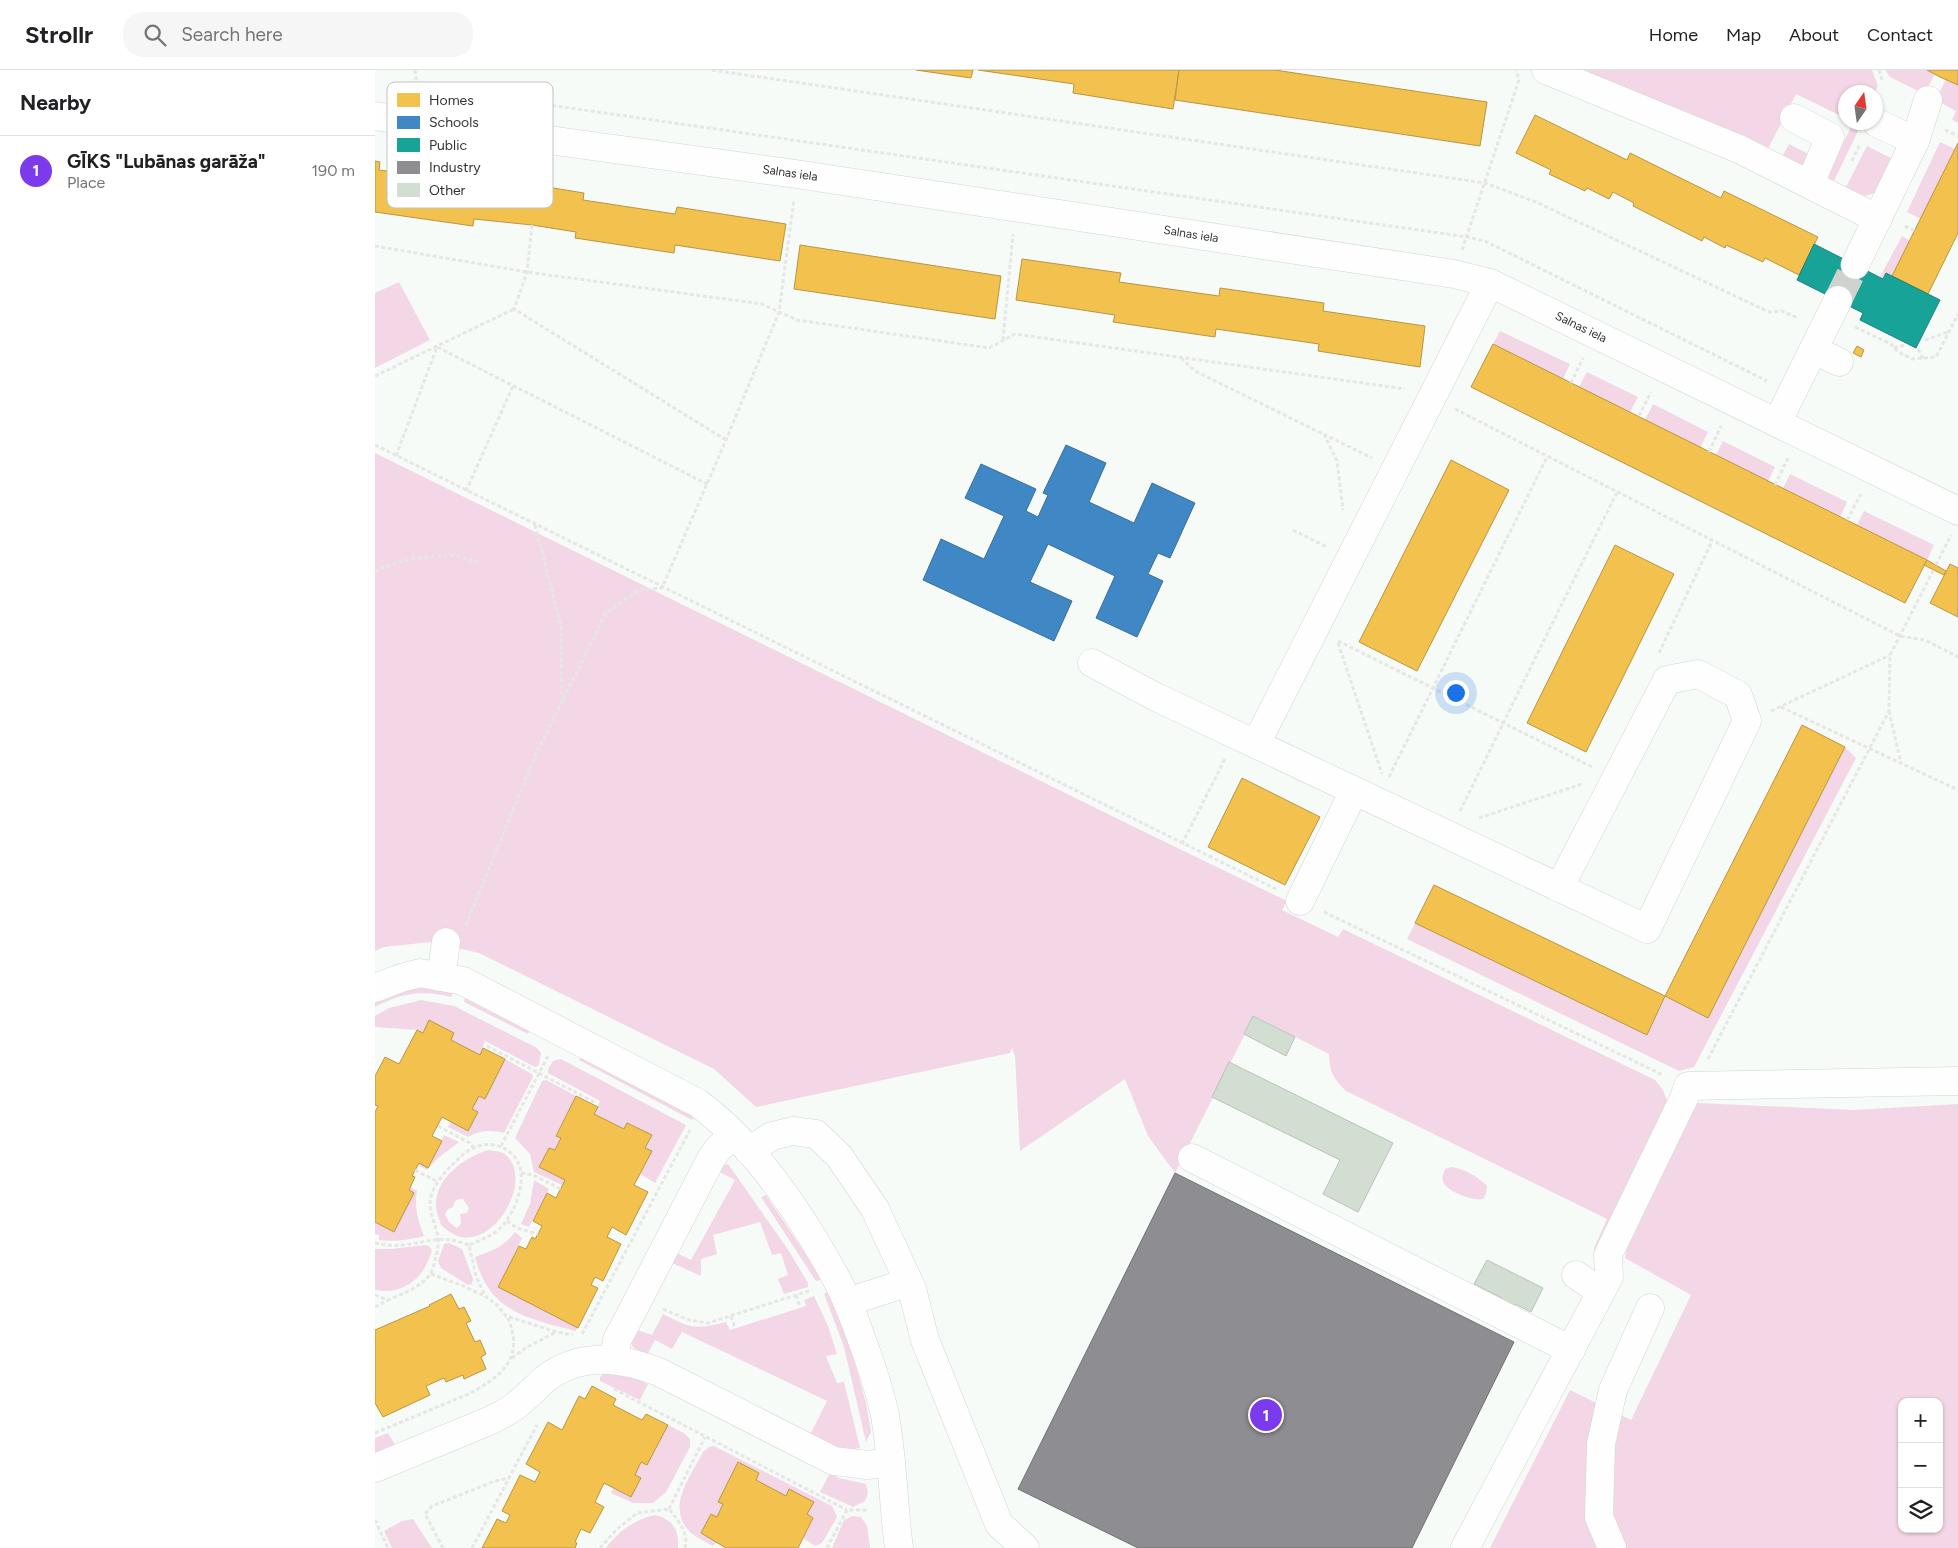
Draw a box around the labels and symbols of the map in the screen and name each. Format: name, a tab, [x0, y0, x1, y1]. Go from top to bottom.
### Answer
legend	[387, 82, 553, 208]
north arrow	[1838, 85, 1883, 130]
text: Homes	[429, 92, 474, 109]
text: Schools	[429, 114, 479, 131]
text: Public	[429, 137, 467, 154]
text: Industry	[429, 159, 481, 176]
street label: Salnas iela	[761, 162, 819, 184]
text: Other	[429, 182, 466, 199]
street label: Salnas iela	[1162, 223, 1220, 245]
street label: Salnas iela	[1553, 309, 1609, 345]
your location	[1443, 680, 1469, 706]
pin: 1	[1250, 1396, 1282, 1434]

